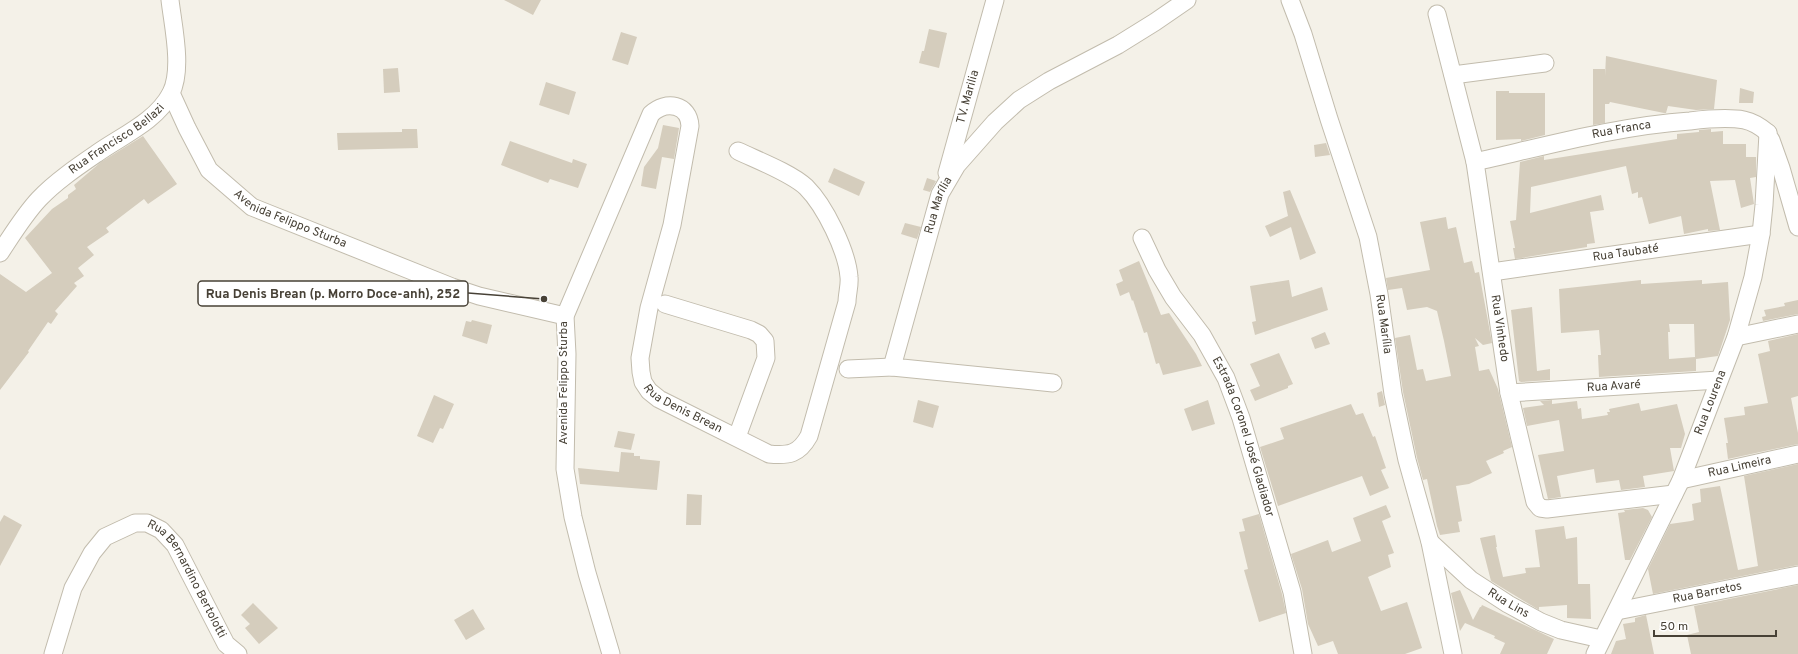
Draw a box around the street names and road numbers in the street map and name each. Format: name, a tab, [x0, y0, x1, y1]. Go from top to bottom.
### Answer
street label: TV. Marilia	[953, 68, 983, 126]
street label: Rua Francisco Bellazi	[66, 100, 169, 178]
street label: Rua Franca	[1591, 117, 1652, 143]
street label: Rua Marília	[921, 174, 956, 236]
street label: Avenida Felippo Sturba	[230, 186, 349, 252]
street label: Rua Taubaté	[1592, 241, 1660, 266]
street label: Rua Marília	[1371, 293, 1395, 355]
street label: Rua Vinhedo	[1487, 294, 1512, 364]
street label: Avenida Felippo Sturba	[556, 321, 572, 445]
street label: Estrada Coronel José Gladiador	[1208, 354, 1278, 519]
street label: Rua Lourena	[1691, 368, 1730, 437]
street label: Rua Avaré	[1586, 377, 1641, 396]
street label: Rua Denis Brean	[639, 381, 725, 437]
street label: Rua Limeira	[1706, 452, 1773, 482]
street label: Rua Bernardino Bertolotti	[144, 516, 230, 641]
street label: Rua Barretos	[1671, 578, 1743, 608]
street label: Rua Lins	[1484, 585, 1532, 622]

